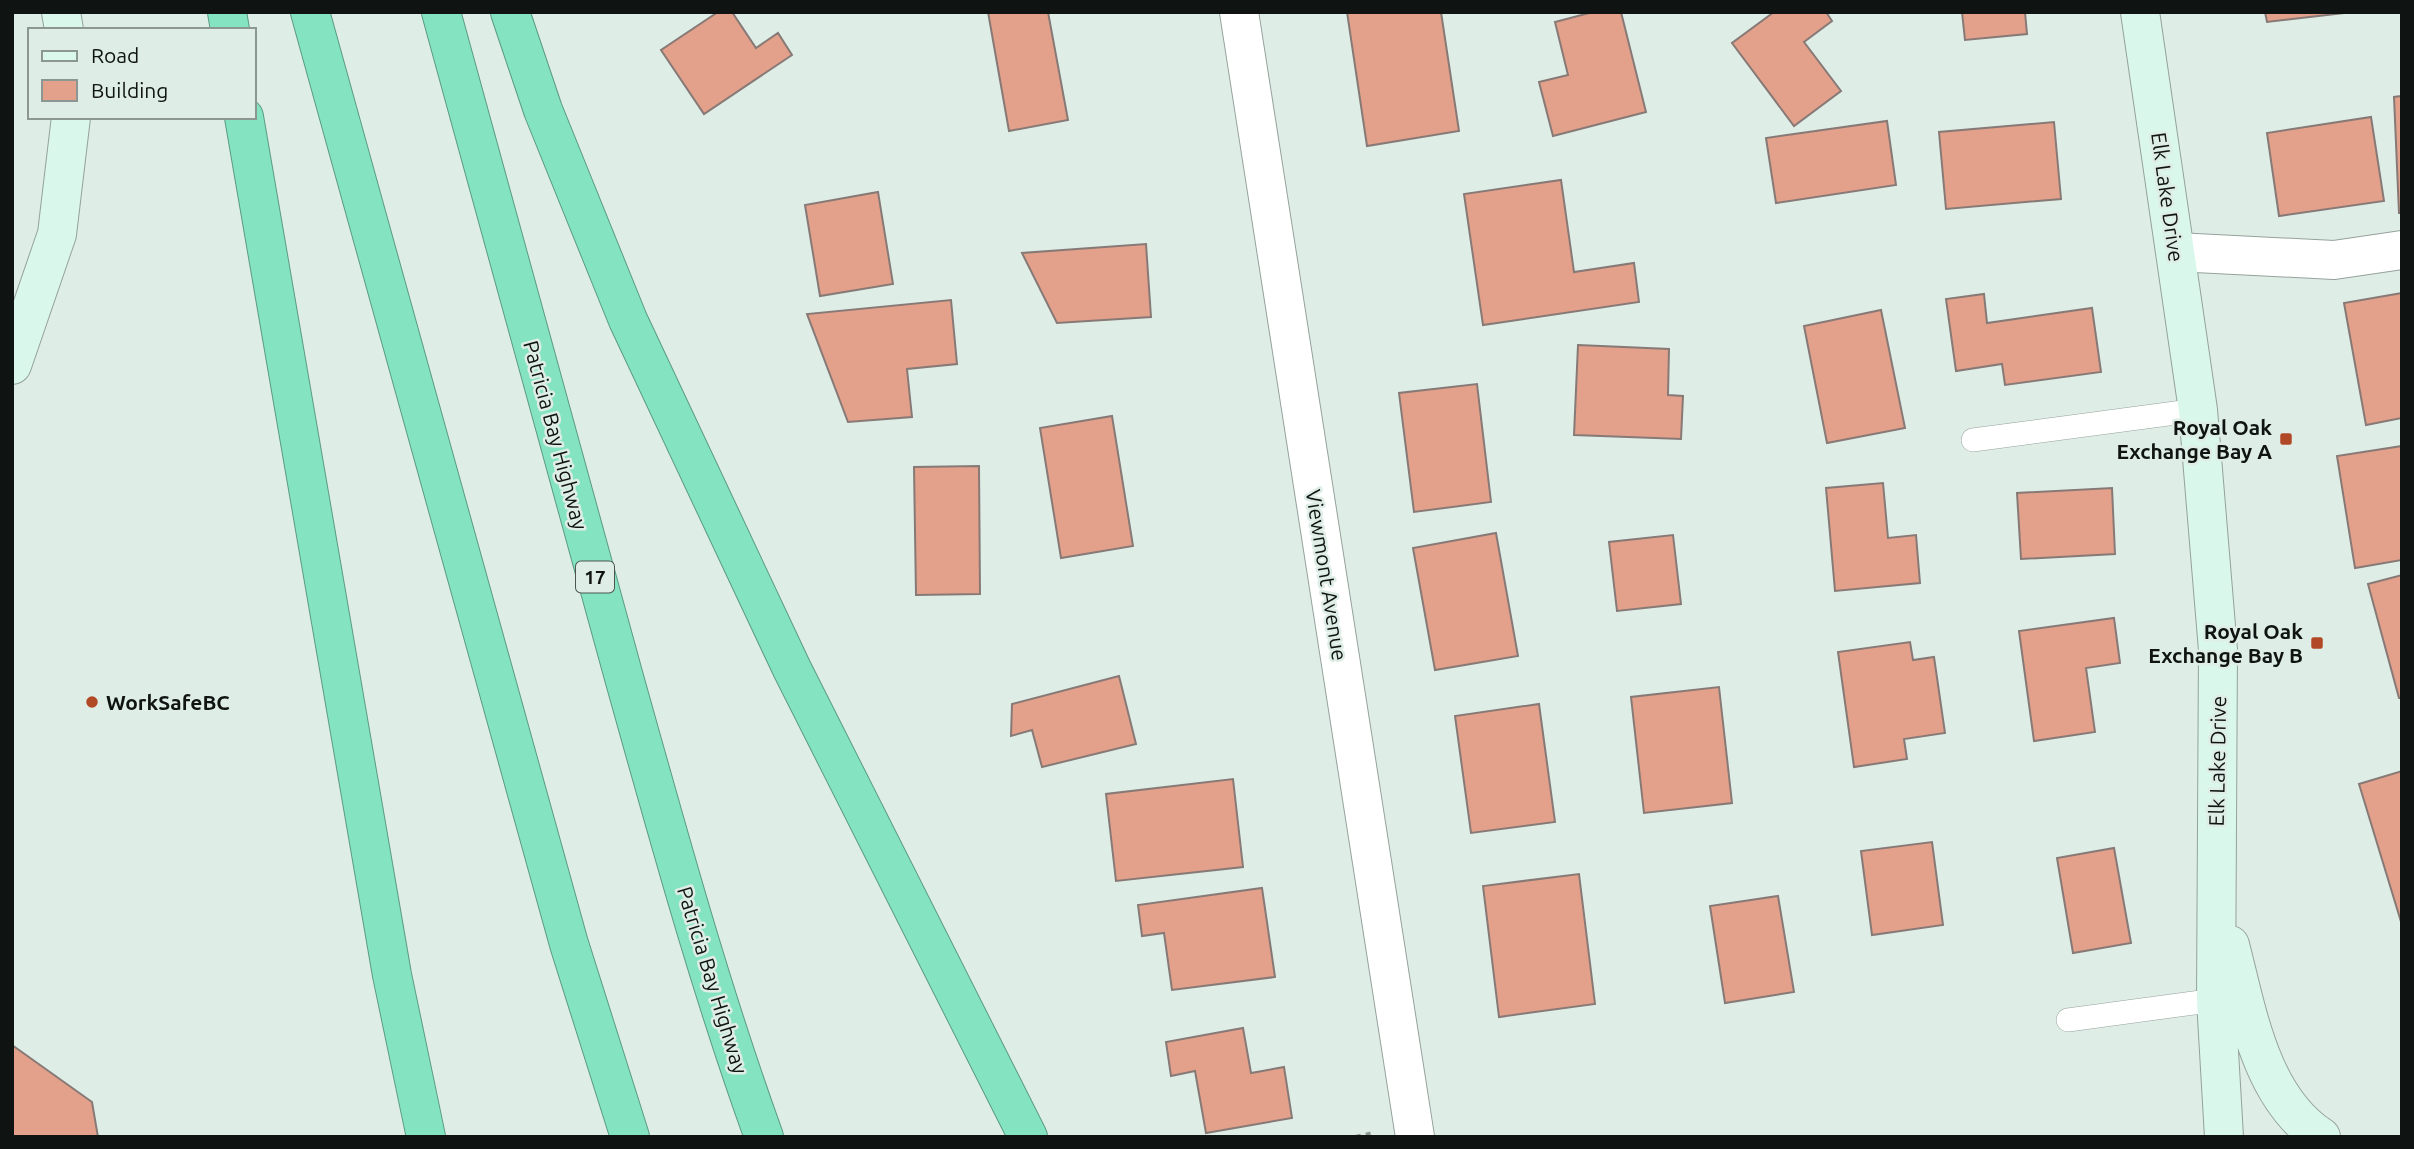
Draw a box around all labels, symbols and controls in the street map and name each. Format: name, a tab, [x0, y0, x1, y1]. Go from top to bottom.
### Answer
legend	[28, 28, 256, 119]
text: Road	[91, 43, 139, 67]
text: Building	[91, 78, 168, 102]
street label: Elk Lake Drive	[2147, 131, 2189, 263]
street label: Patricia Bay Highway	[519, 338, 593, 532]
place label: Royal Oak Exchange Bay A	[2116, 415, 2272, 463]
marker: Royal Oak Exchange Bay A	[2278, 431, 2294, 447]
street label: Viewmont Avenue	[1302, 488, 1352, 662]
road number: 17	[576, 562, 614, 592]
place label: Royal Oak Exchange Bay B	[2148, 619, 2303, 667]
marker: Royal Oak Exchange Bay B	[2309, 635, 2325, 651]
place label: WorkSafeBC	[106, 690, 230, 714]
marker: WorkSafeBC	[84, 694, 100, 710]
street label: Elk Lake Drive	[2204, 696, 2230, 826]
street label: Patricia Bay Highway	[673, 883, 753, 1077]

